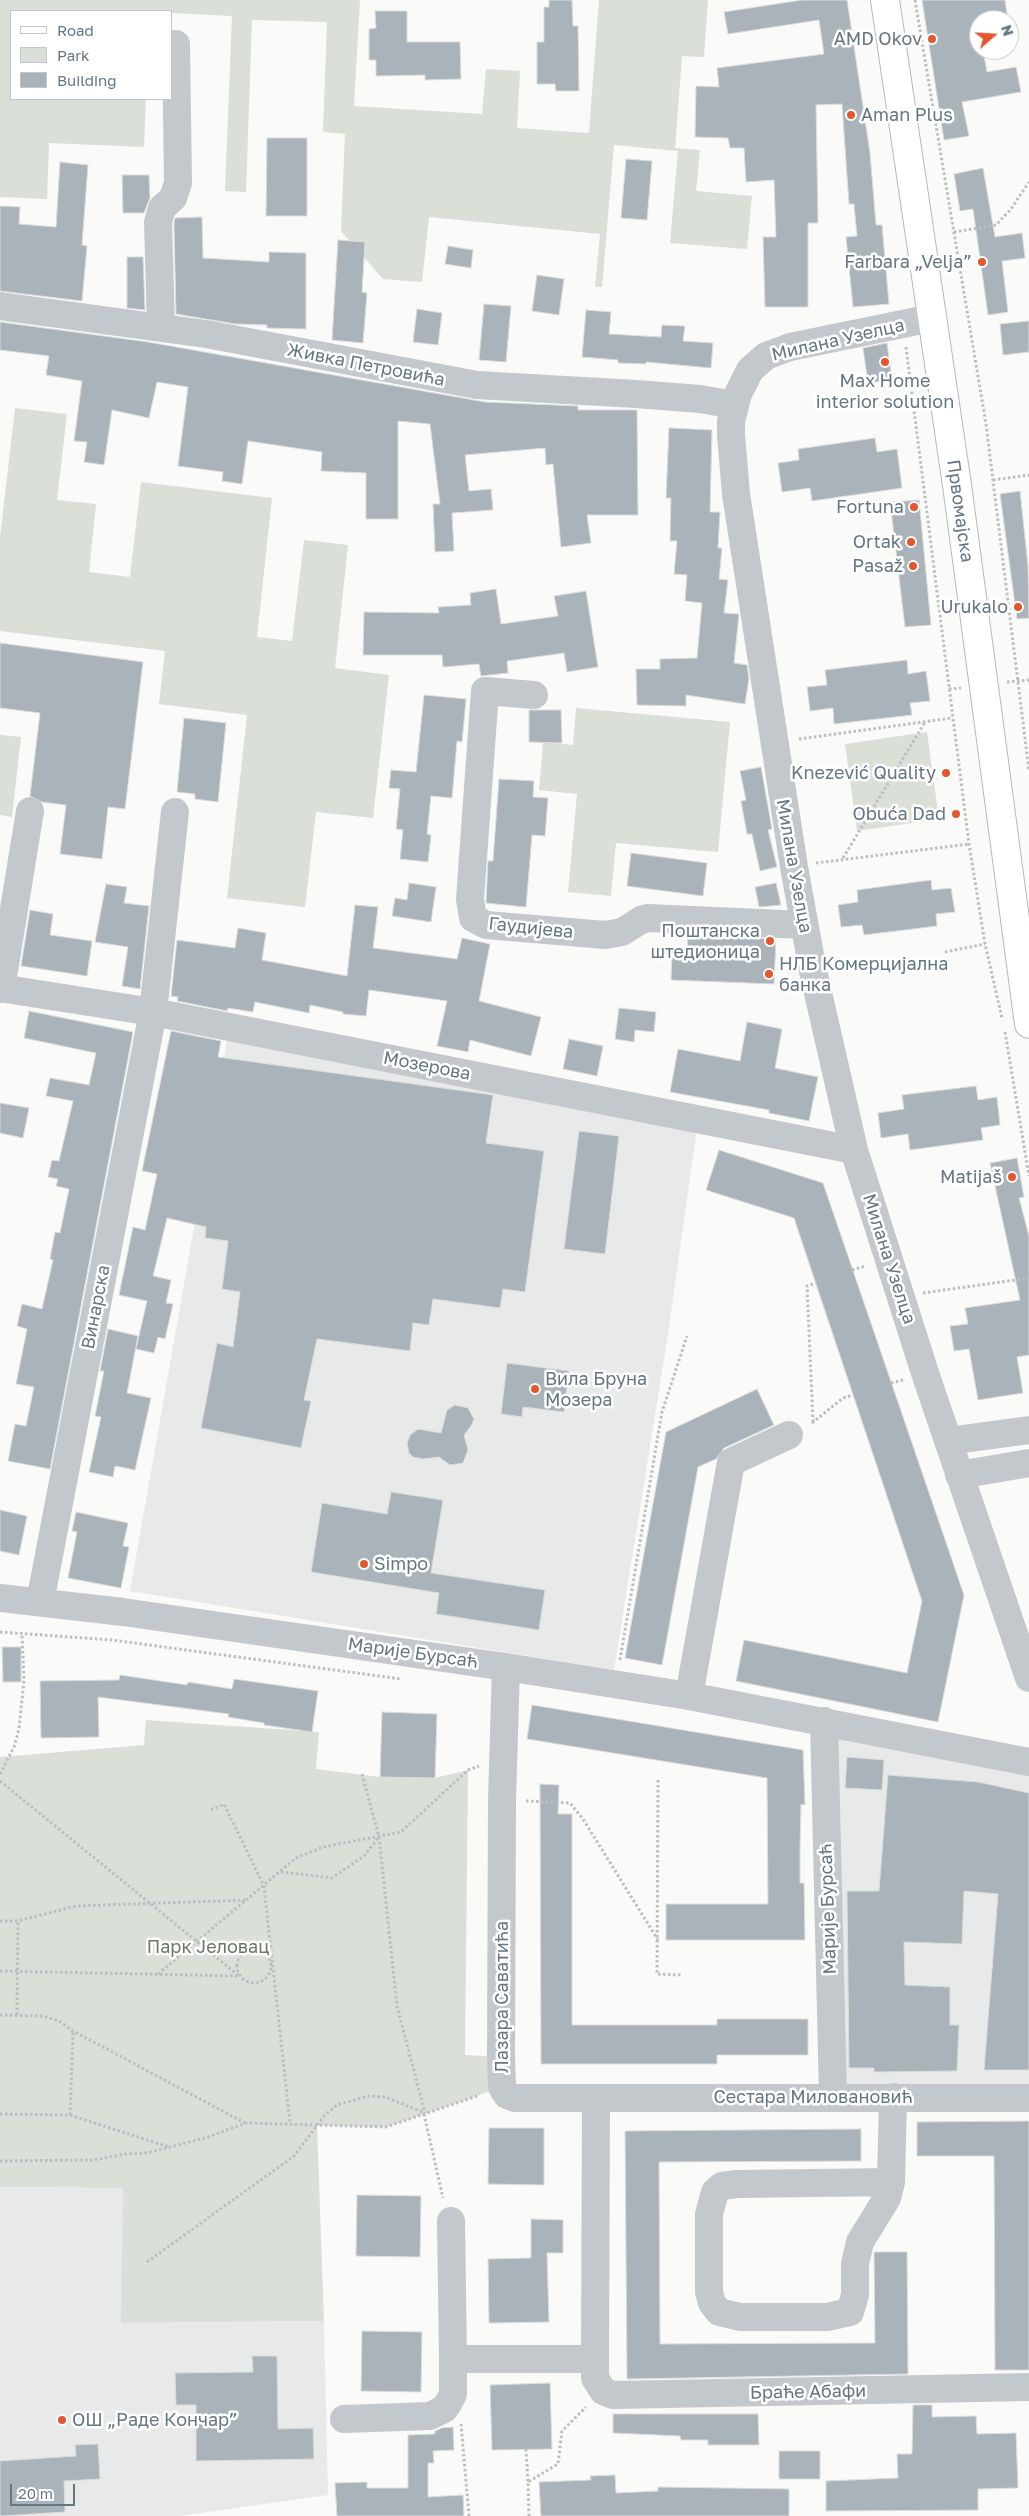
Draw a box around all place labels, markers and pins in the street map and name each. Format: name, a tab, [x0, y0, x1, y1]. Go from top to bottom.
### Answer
place label: AMD Okov	[834, 28, 922, 50]
marker: AMD Okov	[926, 33, 938, 45]
place label: Aman Plus	[861, 104, 953, 126]
marker: Aman Plus	[845, 109, 857, 121]
place label: Farbara „Velja”	[844, 251, 972, 273]
marker: Farbara „Velja”	[976, 256, 988, 268]
marker: Max Home interior solution	[879, 356, 891, 368]
place label: Max Home interior solution	[816, 370, 954, 412]
place label: Fortuna	[836, 496, 904, 518]
marker: Fortuna	[908, 501, 920, 513]
place label: Ortak	[853, 531, 901, 553]
marker: Ortak	[905, 536, 917, 548]
place label: Pasaž	[852, 555, 903, 577]
marker: Pasaž	[907, 560, 919, 572]
place label: Urukalo	[940, 596, 1008, 618]
marker: Urukalo	[1012, 601, 1024, 613]
place label: Knezević Quality	[791, 762, 936, 784]
marker: Knezević Quality	[940, 767, 952, 779]
place label: Obuća Dad	[852, 803, 946, 825]
marker: Obuća Dad	[950, 808, 962, 820]
place label: Поштанска штедионица	[650, 920, 760, 962]
marker: Поштанска штедионица	[764, 935, 776, 947]
place label: НЛБ Комерцијална банка	[779, 953, 948, 996]
marker: НЛБ Комерцијална банка	[763, 968, 775, 980]
place label: Matijaš	[940, 1166, 1002, 1188]
marker: Matijaš	[1006, 1171, 1018, 1183]
place label: Вила Бруна Мозера	[545, 1368, 647, 1410]
marker: Вила Бруна Мозера	[529, 1383, 541, 1395]
place label: Simpo	[374, 1553, 428, 1575]
marker: Simpo	[358, 1558, 370, 1570]
place label: ОШ „Раде Кончар”	[72, 2409, 238, 2431]
marker: ОШ „Раде Кончар”	[56, 2414, 68, 2426]

